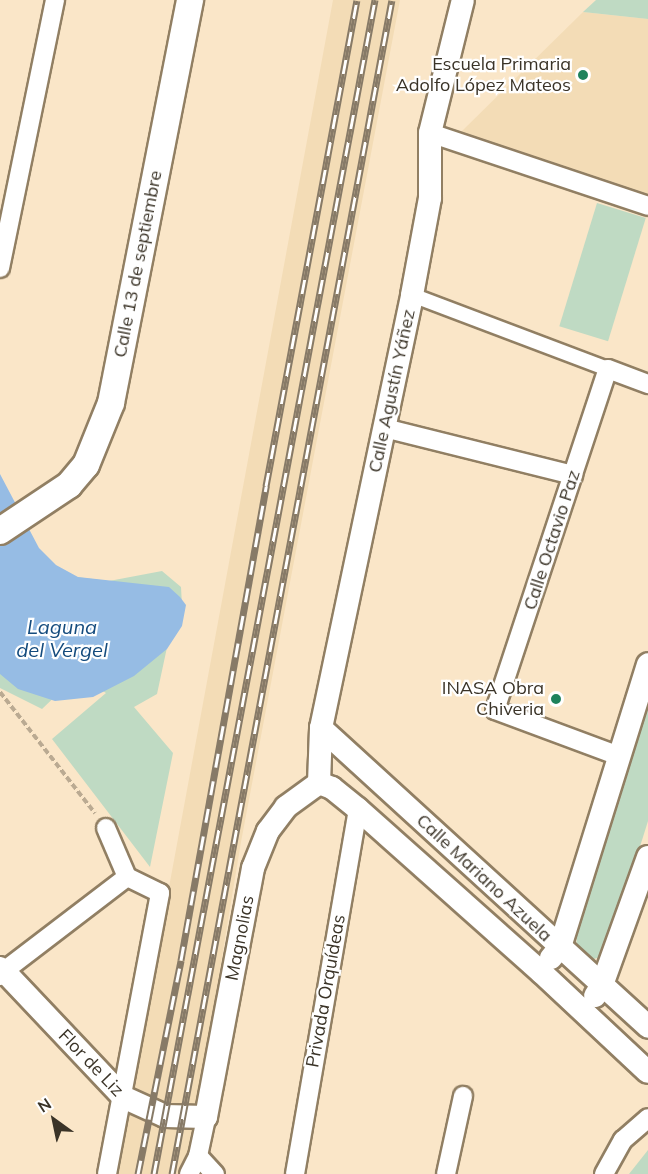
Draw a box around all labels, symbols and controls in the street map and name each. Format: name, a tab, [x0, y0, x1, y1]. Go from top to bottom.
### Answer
place label: Escuela Primaria Adolfo López Mateos	[396, 54, 571, 97]
marker: Escuela Primaria Adolfo López Mateos	[576, 68, 590, 82]
street label: Calle 13 de septiembre	[109, 169, 167, 359]
street label: Calle Agustín Yáñez	[364, 307, 420, 475]
street label: Calle Octavio Paz	[519, 467, 585, 613]
water label: Laguna del Vergel	[16, 615, 108, 662]
place label: INASA Obra Chiveria	[442, 678, 544, 720]
marker: INASA Obra Chiveria	[549, 692, 563, 706]
street label: Calle Mariano Azuela	[412, 810, 556, 946]
street label: Magnolias	[221, 894, 259, 982]
street label: Privada Orquídeas	[302, 913, 350, 1069]
street label: Flor de Liz	[54, 1025, 128, 1101]
north arrow	[24, 1090, 84, 1150]
text: N	[34, 1093, 55, 1117]

